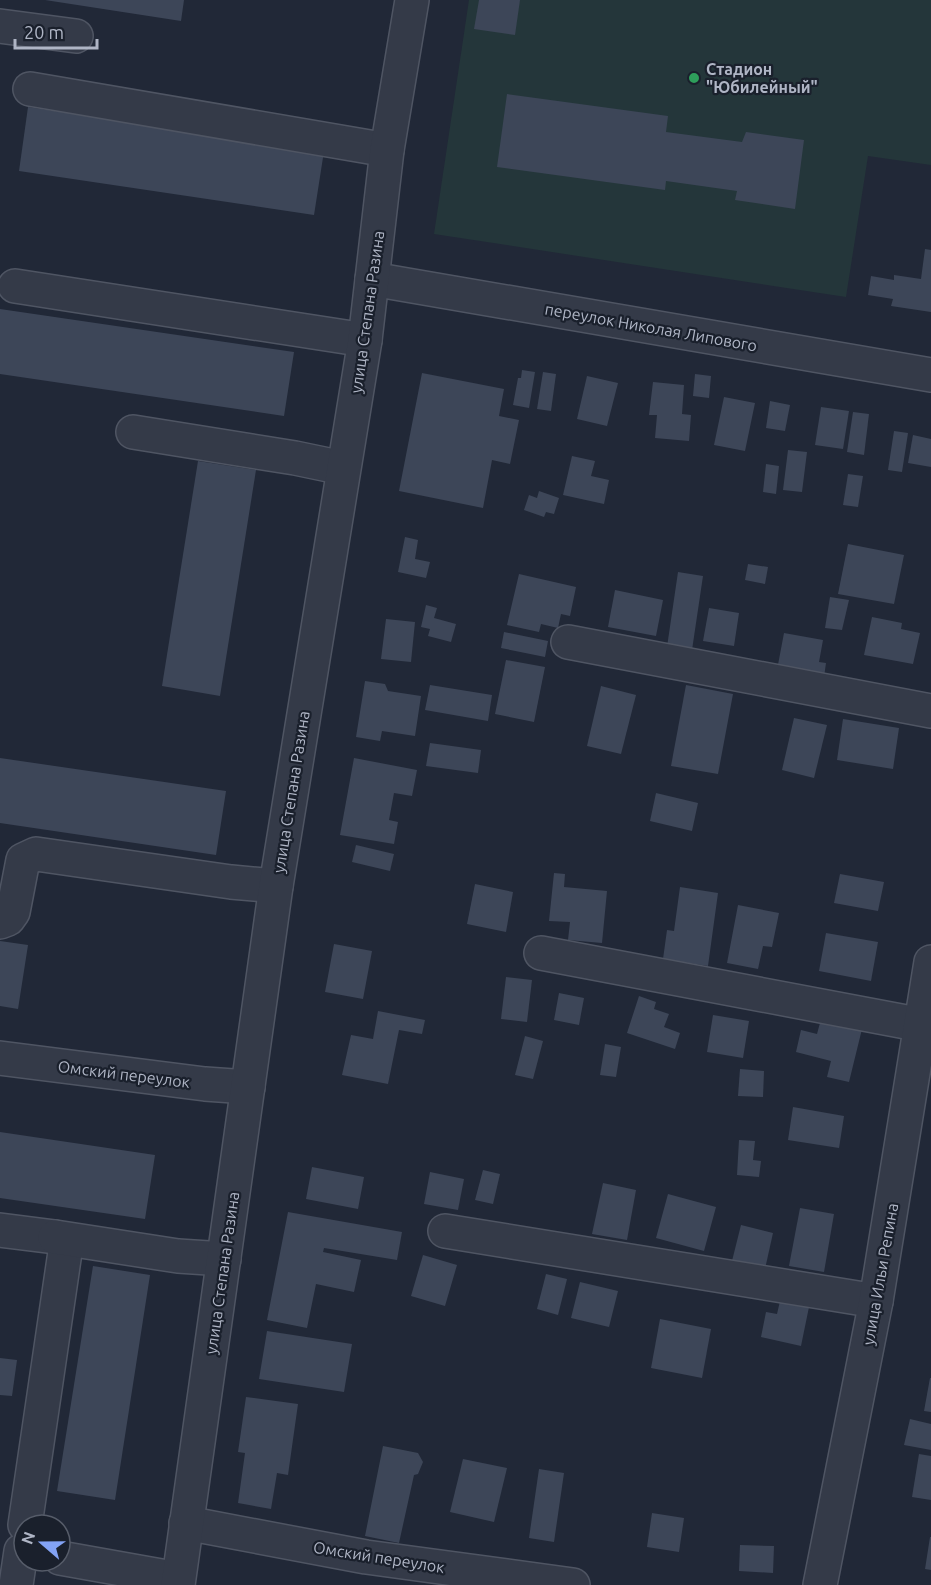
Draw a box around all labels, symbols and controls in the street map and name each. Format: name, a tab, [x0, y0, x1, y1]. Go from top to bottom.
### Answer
scale bar	[15, 12, 98, 50]
text: 20 m	[24, 22, 64, 42]
place label: Стадион "Юбилейный"	[706, 60, 818, 96]
marker: Стадион "Юбилейный"	[687, 71, 701, 85]
street label: улица Степана Разина	[347, 230, 387, 394]
street label: переулок Николая Липового	[544, 299, 758, 355]
street label: улица Степана Разина	[269, 710, 313, 874]
street label: Омский переулок	[57, 1057, 191, 1091]
street label: улица Степана Разина	[202, 1191, 242, 1355]
street label: улица Ильи Репина	[859, 1202, 901, 1346]
north arrow	[12, 1513, 72, 1573]
text: N	[17, 1529, 38, 1547]
street label: Омский переулок	[312, 1538, 446, 1576]

